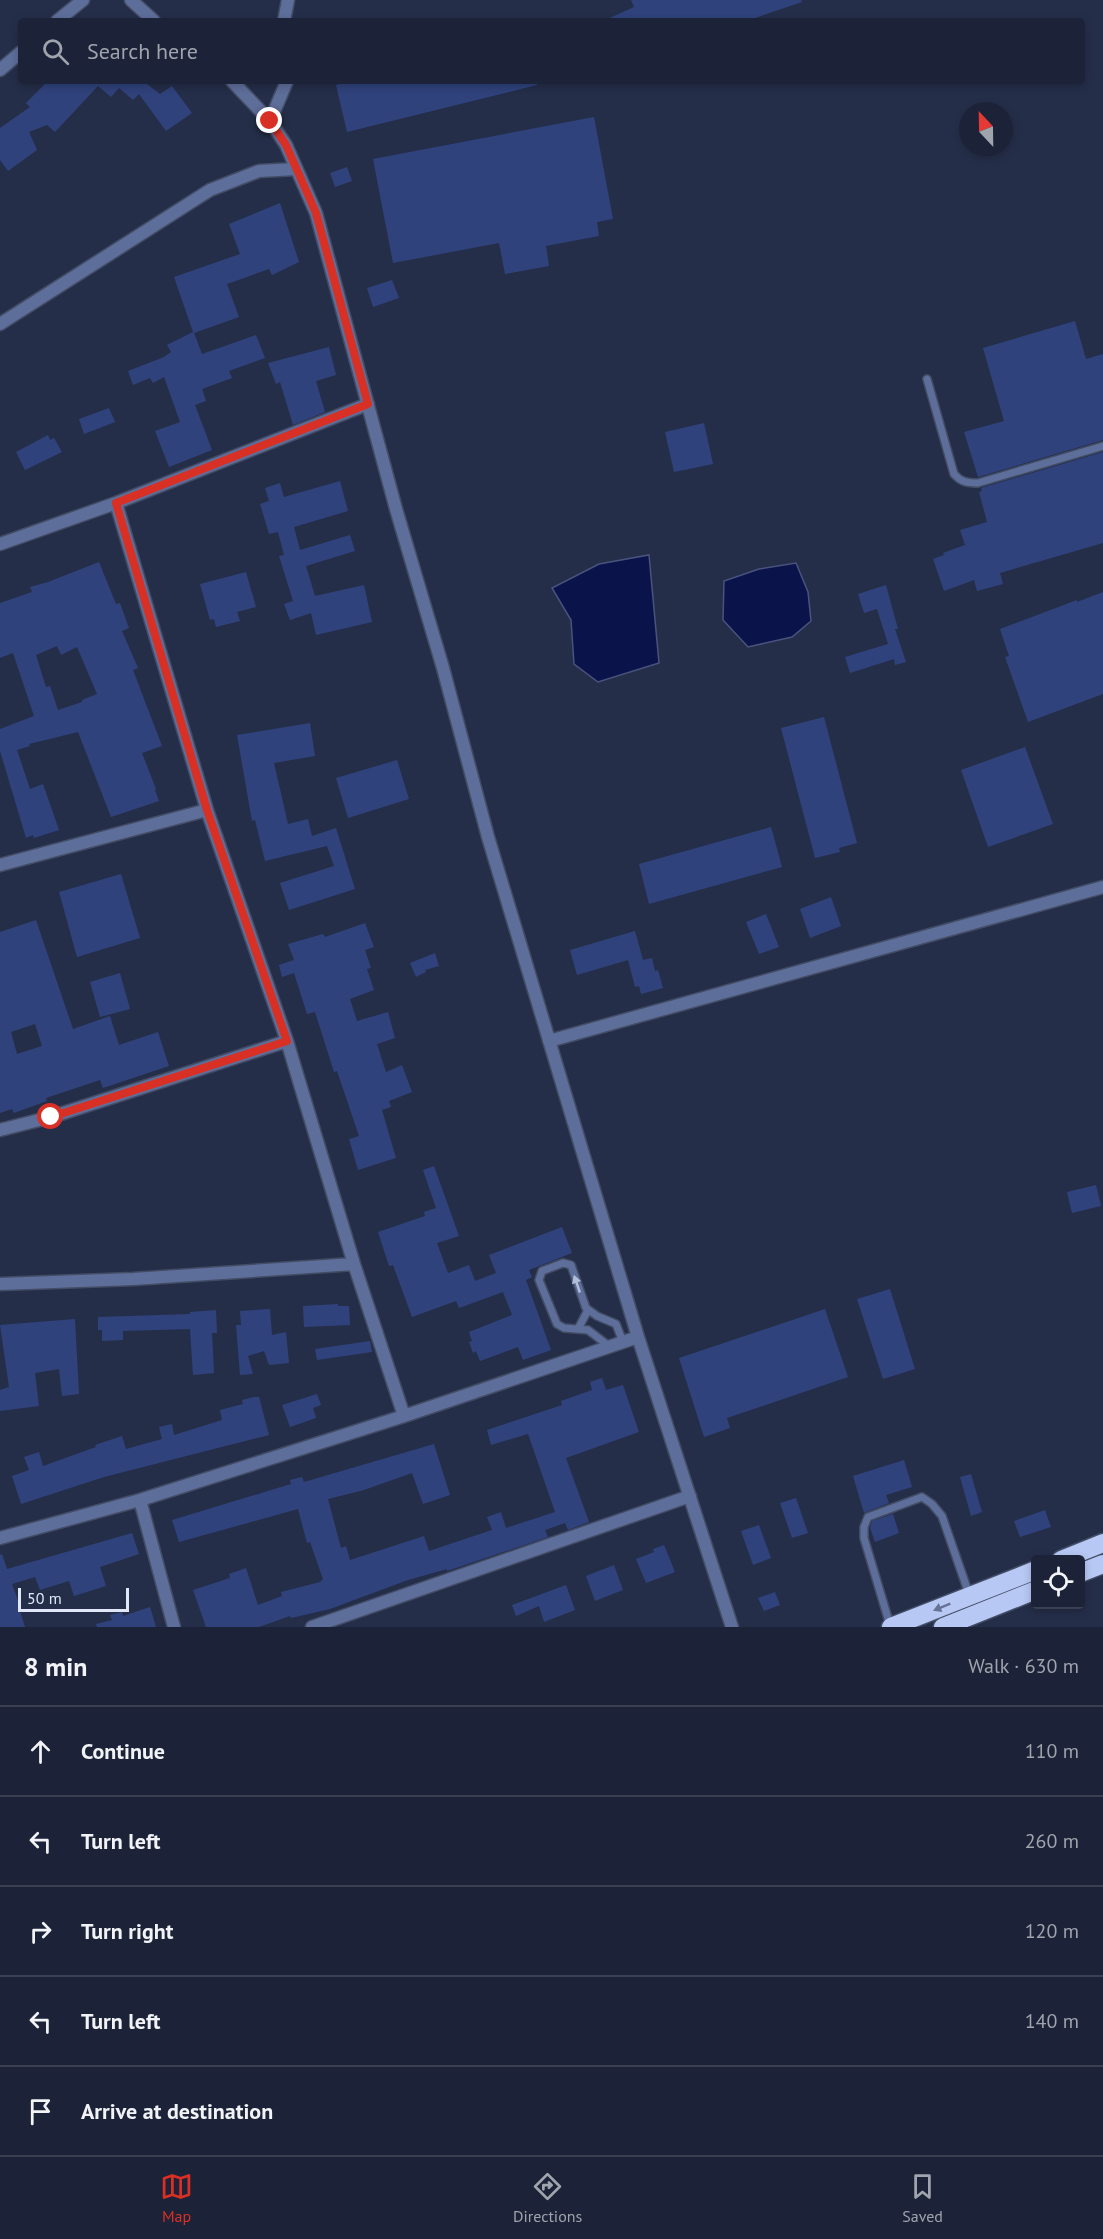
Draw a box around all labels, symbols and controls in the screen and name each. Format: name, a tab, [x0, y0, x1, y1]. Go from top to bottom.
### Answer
search box	[18, 18, 1085, 84]
icon: search	[39, 35, 72, 68]
text: Search here	[87, 37, 198, 65]
north arrow	[959, 102, 1013, 156]
route end	[256, 107, 282, 133]
route start	[37, 1103, 63, 1129]
one-way arrow	[572, 1275, 581, 1293]
map controls	[1031, 1555, 1085, 1609]
button: locate	[1031, 1555, 1085, 1609]
scale bar	[18, 1585, 129, 1612]
text: 50 m	[27, 1588, 62, 1608]
one-way arrow	[933, 1603, 951, 1612]
text: 8 min	[24, 1650, 87, 1683]
text: Walk · 630 m	[968, 1653, 1079, 1679]
icon: ahead	[24, 1735, 57, 1768]
text: Continue	[81, 1737, 165, 1765]
text: 110 m	[1025, 1738, 1079, 1764]
icon: left	[24, 1825, 57, 1858]
text: Turn left	[81, 1827, 161, 1855]
text: 260 m	[1025, 1828, 1079, 1854]
icon: right	[24, 1915, 57, 1948]
text: Turn right	[81, 1917, 173, 1945]
text: 120 m	[1025, 1918, 1079, 1944]
icon: left	[24, 2005, 57, 2038]
text: Turn left	[81, 2007, 161, 2035]
text: 140 m	[1025, 2008, 1079, 2034]
icon: arrive	[24, 2095, 57, 2128]
text: Arrive at destination	[81, 2097, 273, 2125]
tab: Map	[160, 2170, 193, 2226]
tab: Directions	[513, 2170, 582, 2226]
tab: Saved	[902, 2170, 943, 2226]

